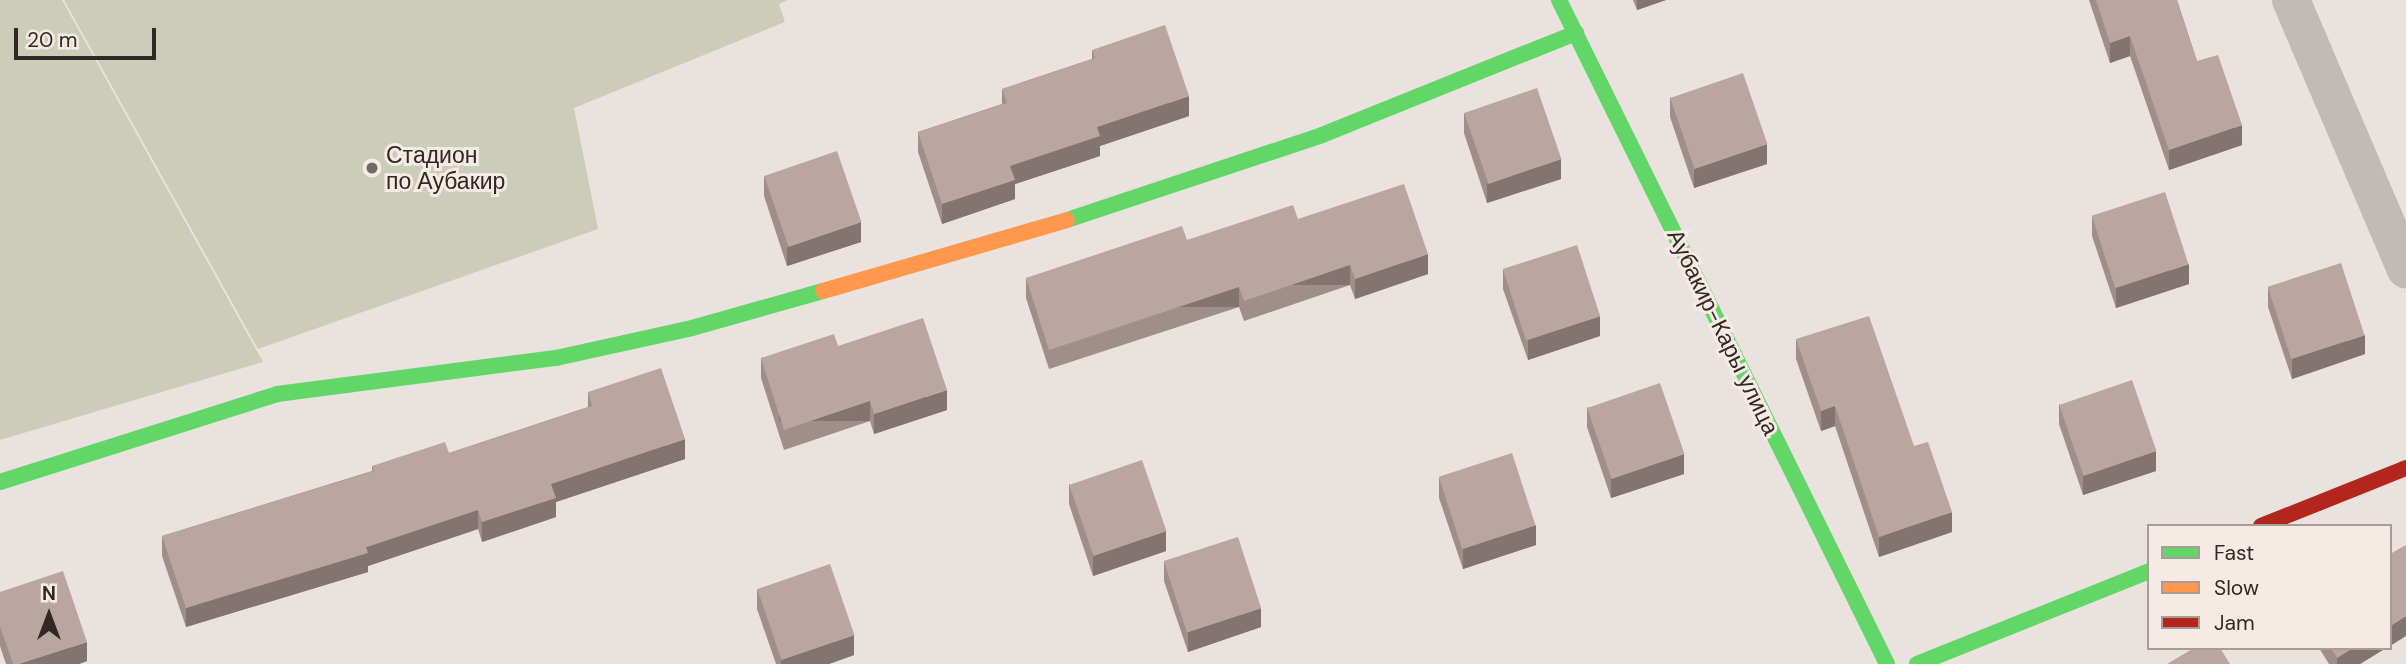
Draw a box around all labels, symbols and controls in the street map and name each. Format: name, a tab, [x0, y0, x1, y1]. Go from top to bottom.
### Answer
scale bar	[18, 14, 159, 58]
text: 20 m	[27, 26, 78, 54]
place label: Стадион по Аубакир	[386, 141, 505, 195]
marker: Стадион по Аубакир	[364, 160, 380, 176]
street label: Аубакир-Кары улица	[1661, 225, 1785, 439]
legend	[2147, 524, 2392, 650]
text: Fast	[2214, 539, 2254, 567]
text: Slow	[2214, 574, 2259, 602]
north arrow	[14, 580, 84, 650]
text: N	[42, 581, 56, 606]
text: Jam	[2214, 609, 2255, 637]

